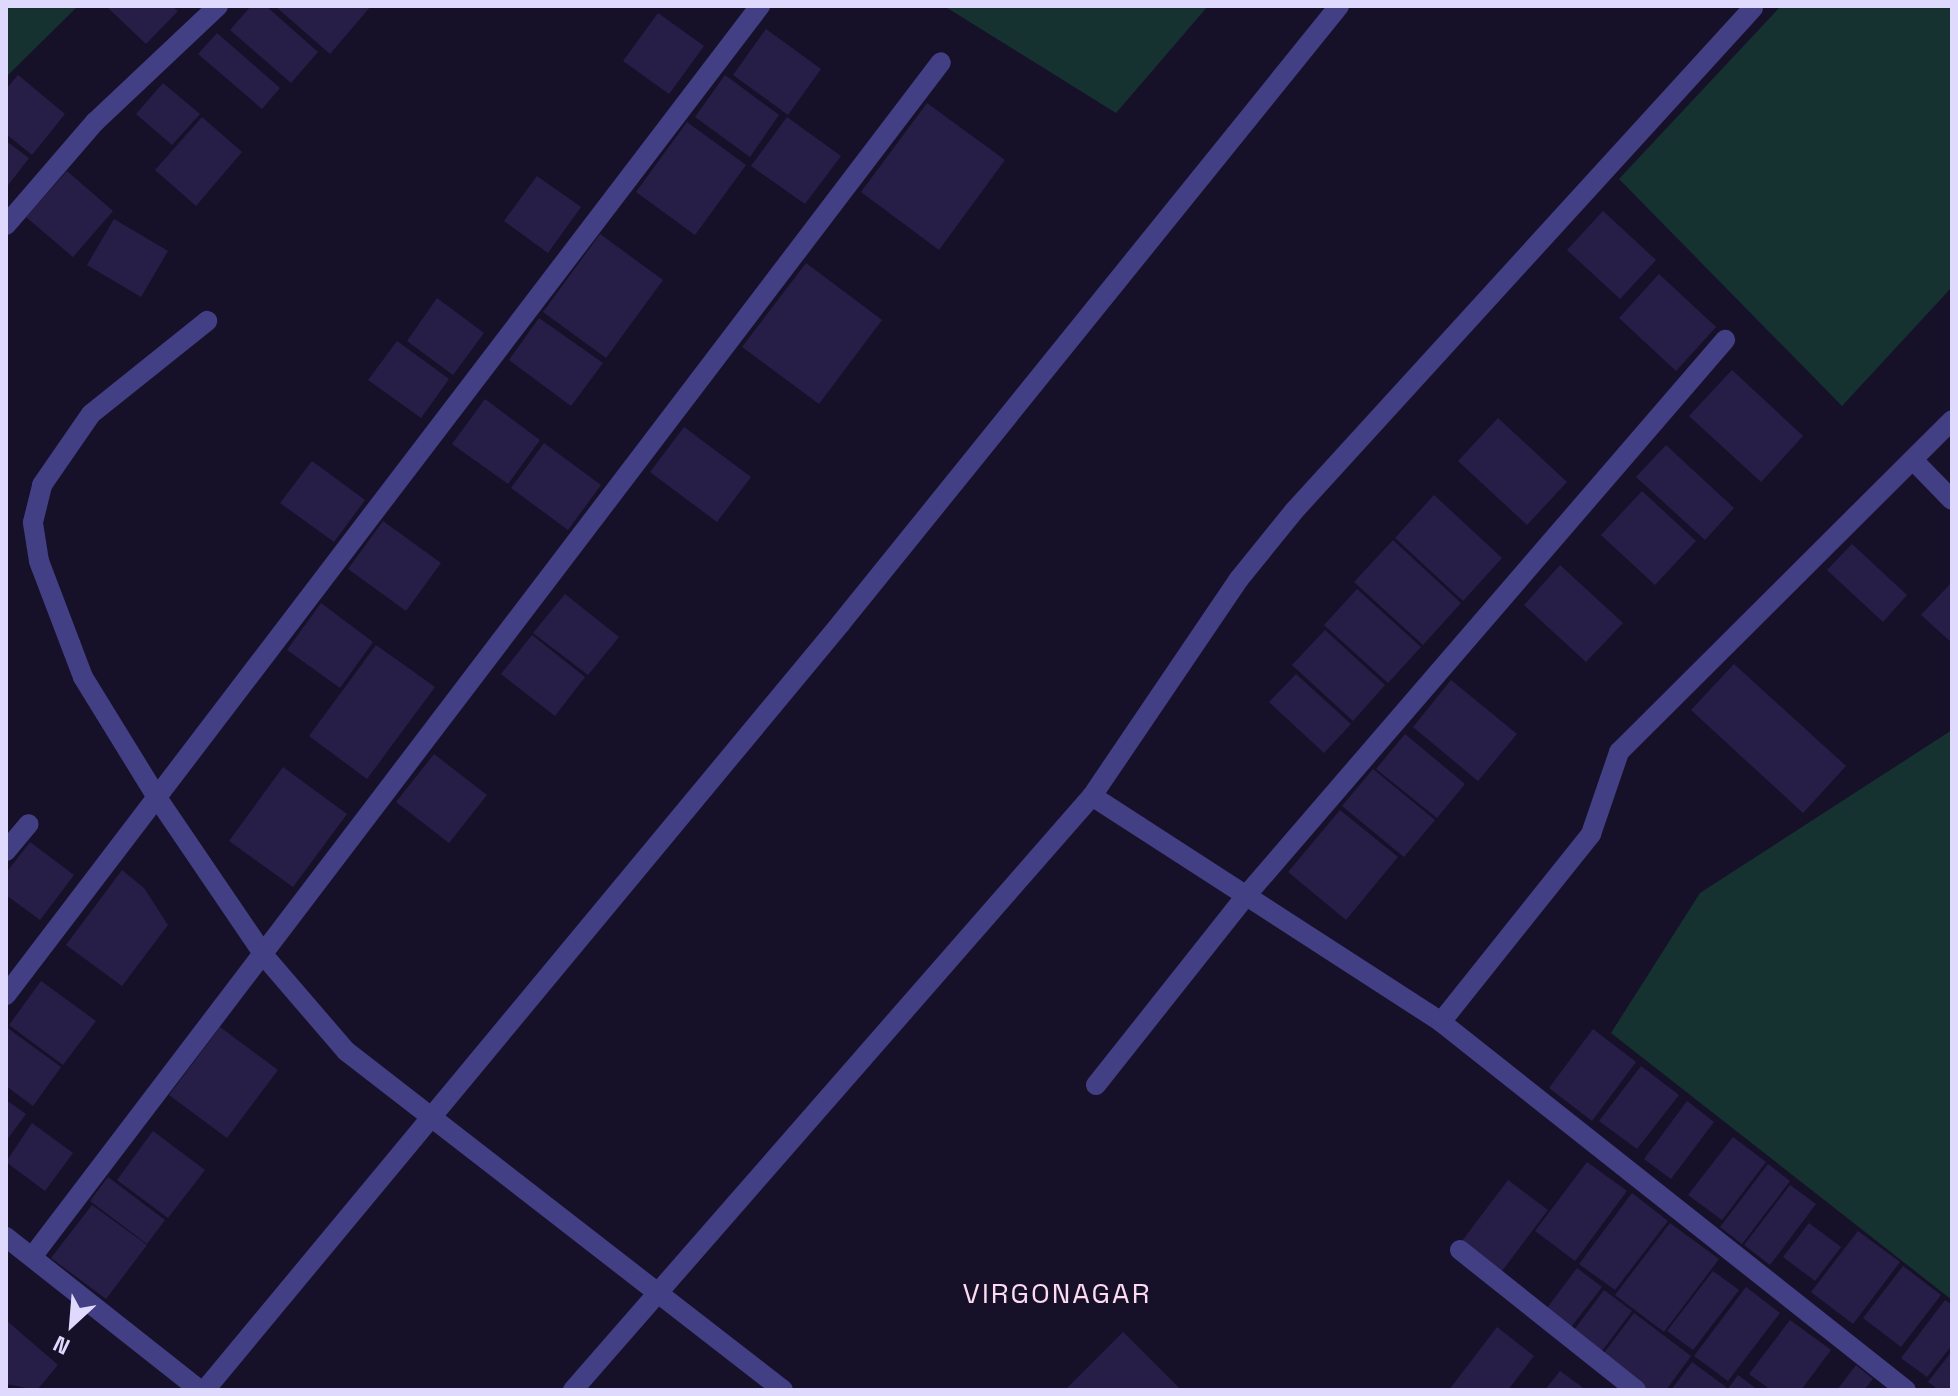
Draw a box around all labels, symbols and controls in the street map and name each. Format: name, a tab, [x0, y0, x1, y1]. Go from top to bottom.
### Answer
district label: VIRGONAGAR	[963, 1276, 1151, 1310]
north arrow	[32, 1284, 112, 1364]
text: N	[49, 1330, 74, 1361]

